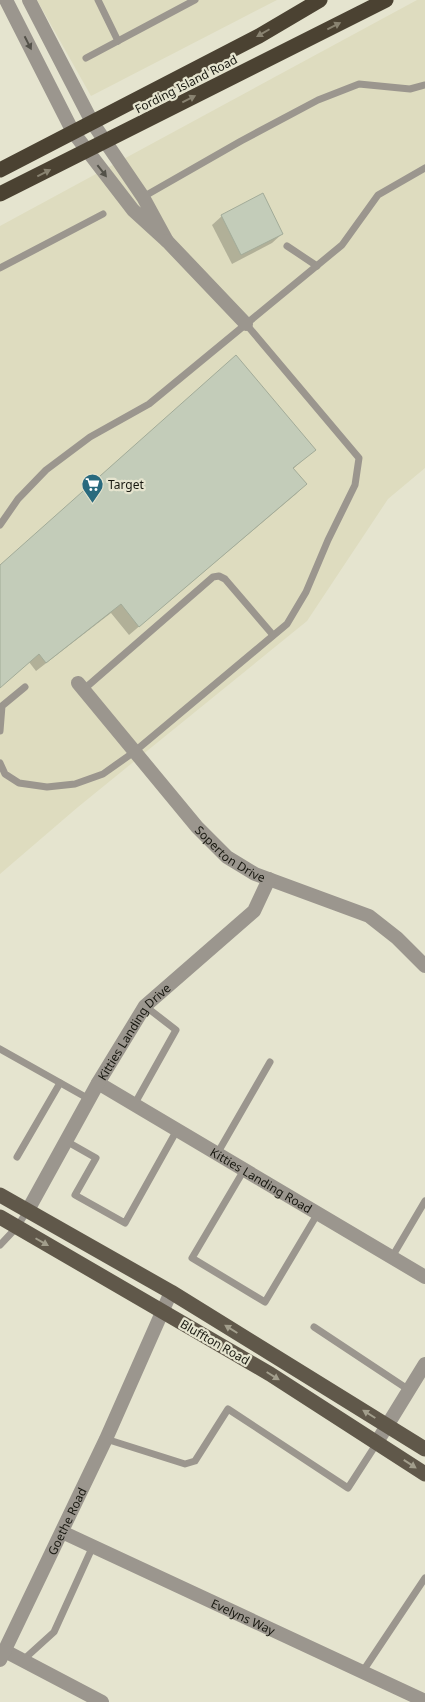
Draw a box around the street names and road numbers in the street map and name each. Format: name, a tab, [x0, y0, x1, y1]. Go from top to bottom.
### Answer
street label: Fording Island Road	[132, 51, 240, 117]
street label: Soperton Drive	[192, 822, 268, 886]
street label: Kitties Landing Drive	[93, 979, 174, 1083]
street label: Kitties Landing Road	[207, 1143, 316, 1217]
street label: Bluffton Road	[177, 1315, 253, 1369]
street label: Goethe Road	[43, 1484, 90, 1558]
street label: Evelyns Way	[208, 1594, 279, 1639]

